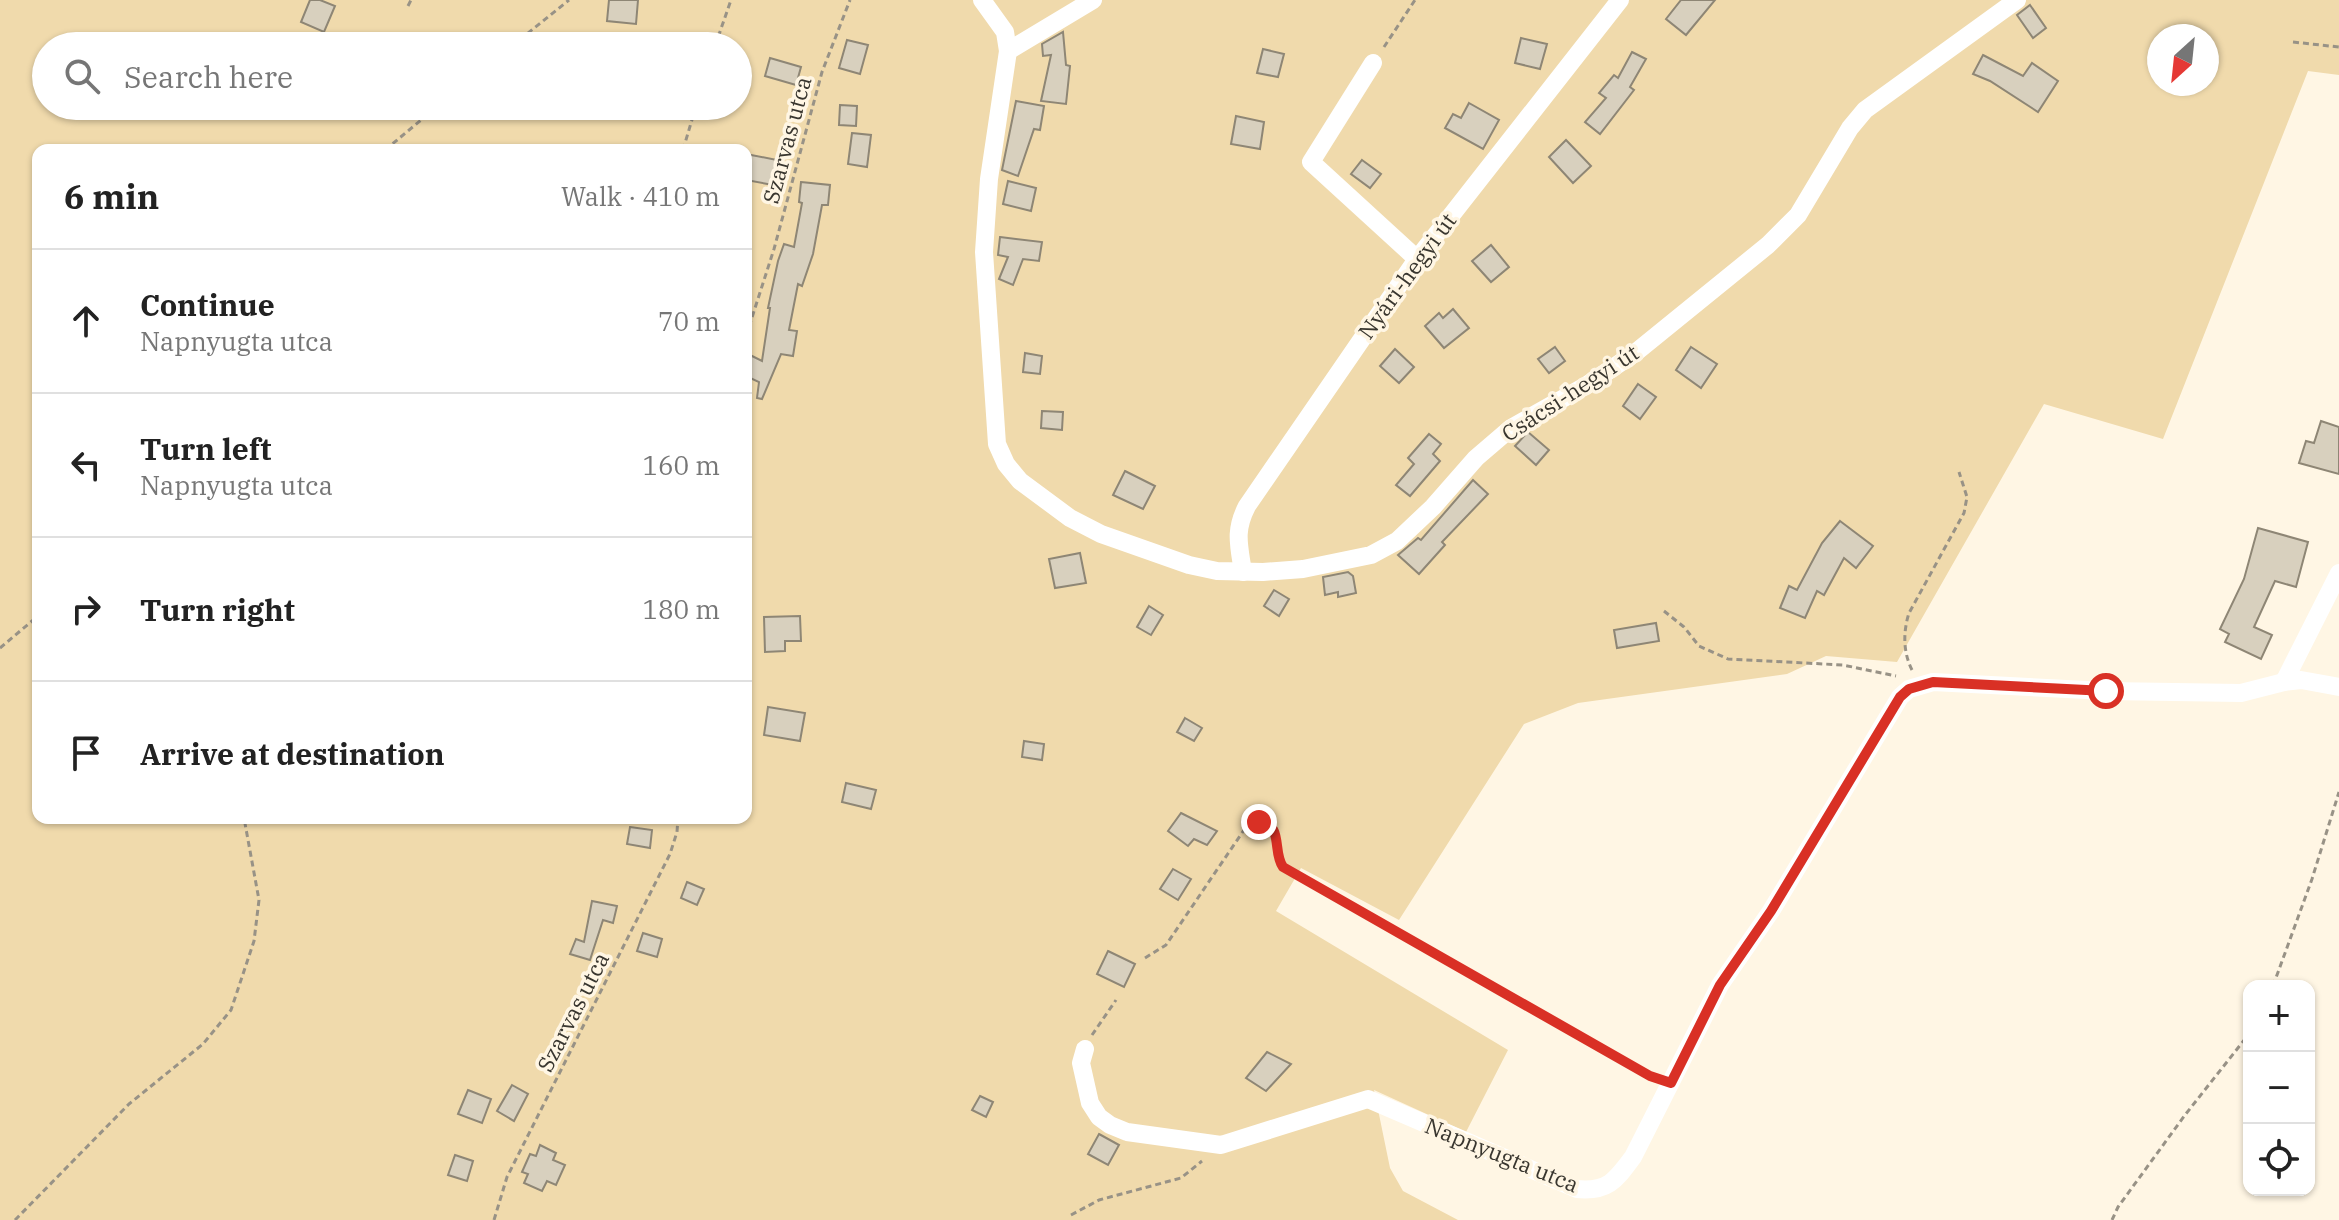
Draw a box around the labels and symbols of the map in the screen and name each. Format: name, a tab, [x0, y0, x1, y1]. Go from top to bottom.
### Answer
north arrow	[2147, 24, 2219, 96]
street label: Szarvas utca	[756, 73, 817, 207]
street label: Nyári-hegyi út	[1351, 207, 1462, 344]
street label: Csácsi-hegyi út	[1496, 337, 1644, 448]
route start	[2088, 673, 2124, 709]
route end	[1241, 804, 1277, 840]
street label: Szarvas utca	[530, 947, 615, 1076]
street label: Napnyugta utca	[1421, 1111, 1583, 1199]

